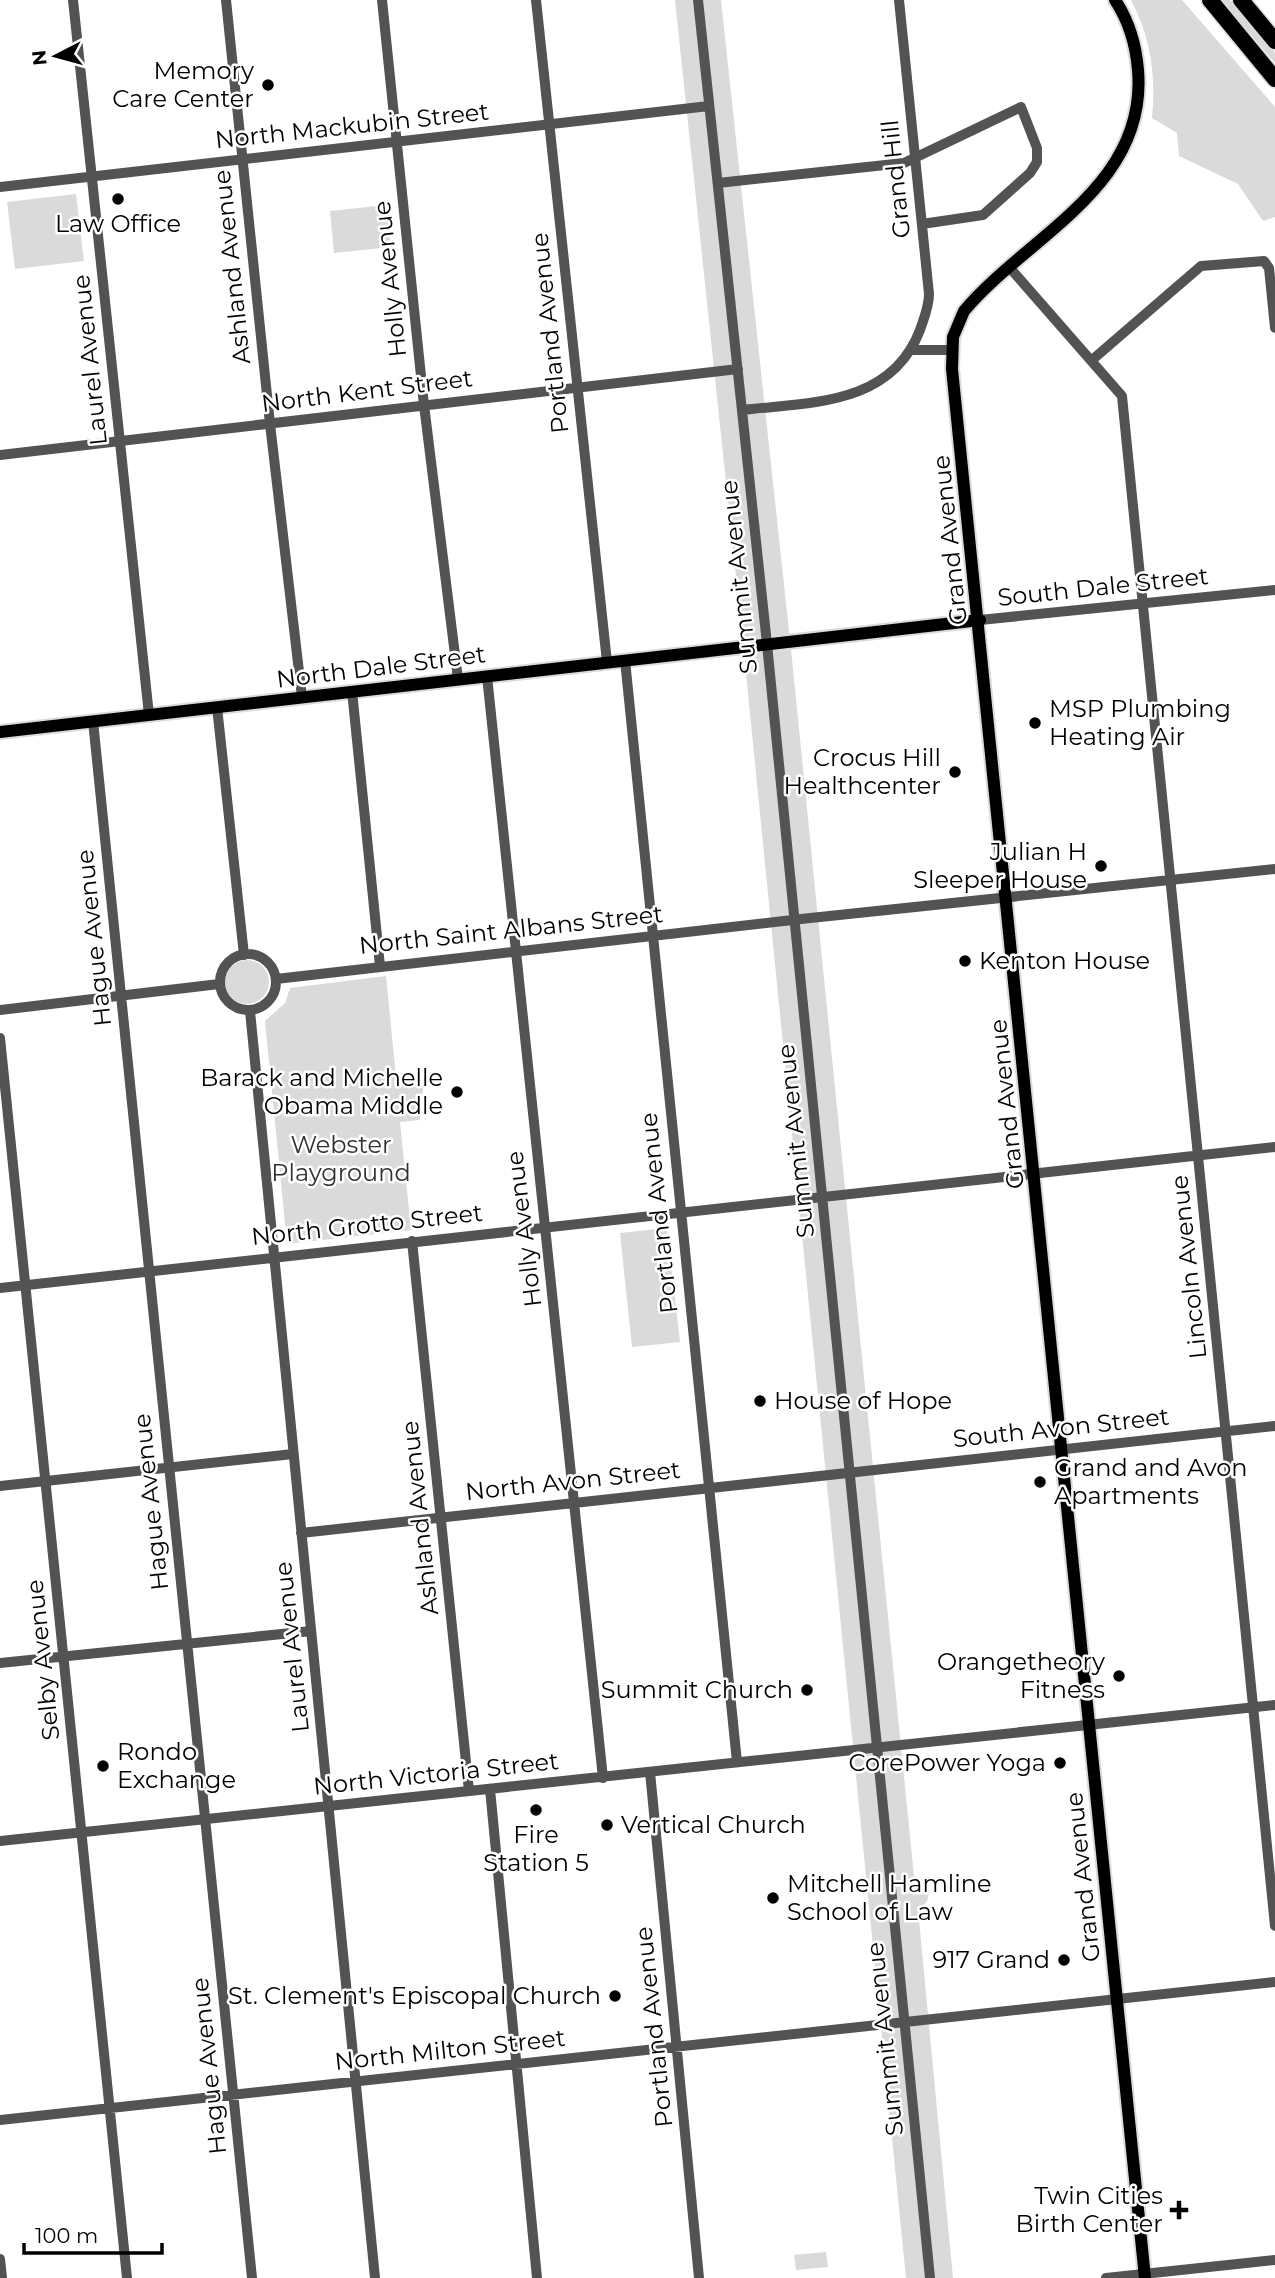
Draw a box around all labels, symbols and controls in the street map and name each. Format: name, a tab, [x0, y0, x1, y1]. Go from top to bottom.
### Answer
north arrow	[21, 21, 91, 91]
text: N	[27, 49, 52, 67]
place label: Memory Care Center	[112, 56, 254, 113]
marker: Memory Care Center	[260, 77, 276, 93]
street label: North Mackubin Street	[214, 97, 491, 154]
street label: Grand Hill	[875, 118, 916, 240]
street label: Ashland Avenue	[207, 169, 256, 366]
marker: Law Office	[110, 191, 126, 207]
street label: Holly Avenue	[367, 199, 412, 359]
place label: Law Office	[55, 209, 181, 238]
street label: Portland Avenue	[525, 231, 574, 435]
street label: Laurel Avenue	[66, 273, 113, 447]
street label: North Kent Street	[260, 363, 474, 418]
street label: Grand Avenue	[926, 454, 973, 626]
street label: Summit Avenue	[714, 479, 763, 675]
street label: South Dale Street	[996, 561, 1210, 612]
street label: North Dale Street	[275, 639, 487, 694]
place label: MSP Plumbing Heating Air	[1049, 694, 1231, 751]
marker: MSP Plumbing Heating Air	[1027, 715, 1043, 731]
place label: Crocus Hill Healthcenter	[784, 743, 941, 800]
marker: Crocus Hill Healthcenter	[947, 764, 963, 780]
place label: Julian H Sleeper House	[913, 837, 1087, 894]
street label: Hague Avenue	[70, 848, 117, 1028]
marker: Julian H Sleeper House	[1093, 858, 1109, 874]
street label: North Saint Albans Street	[358, 899, 664, 960]
place label: Kenton House	[979, 946, 1150, 975]
marker: Kenton House	[957, 953, 973, 969]
street label: Grand Avenue	[983, 1018, 1030, 1190]
street label: Summit Avenue	[771, 1043, 820, 1239]
place label: Barack and Michelle Obama Middle	[200, 1063, 443, 1120]
marker: Barack and Michelle Obama Middle	[449, 1084, 465, 1100]
street label: Portland Avenue	[634, 1111, 683, 1315]
park label: Webster Playground	[271, 1130, 411, 1187]
street label: Holly Avenue	[500, 1149, 547, 1309]
street label: Lincoln Avenue	[1164, 1174, 1213, 1360]
street label: North Grotto Street	[250, 1198, 484, 1251]
place label: House of Hope	[774, 1386, 952, 1415]
marker: House of Hope	[752, 1393, 768, 1409]
street label: South Avon Street	[951, 1402, 1171, 1453]
street label: Hague Avenue	[127, 1412, 174, 1592]
street label: Ashland Avenue	[395, 1420, 444, 1617]
place label: Grand and Avon Apartments	[1054, 1453, 1248, 1510]
street label: North Avon Street	[464, 1455, 682, 1506]
marker: Grand and Avon Apartments	[1032, 1474, 1048, 1490]
street label: Laurel Avenue	[268, 1560, 315, 1734]
street label: Selby Avenue	[20, 1578, 65, 1742]
place label: Orangetheory Fitness	[937, 1647, 1105, 1704]
marker: Orangetheory Fitness	[1111, 1668, 1127, 1684]
place label: Summit Church	[601, 1675, 793, 1704]
marker: Summit Church	[799, 1682, 815, 1698]
place label: Rondo Exchange	[117, 1737, 236, 1794]
street label: North Victoria Street	[312, 1746, 560, 1801]
place label: CorePower Yoga	[848, 1748, 1046, 1777]
marker: CorePower Yoga	[1052, 1755, 1068, 1771]
marker: Rondo Exchange	[95, 1758, 111, 1774]
street label: Grand Avenue	[1059, 1791, 1106, 1963]
marker: Fire Station 5	[528, 1802, 544, 1818]
place label: Vertical Church	[621, 1810, 806, 1839]
marker: Vertical Church	[599, 1817, 615, 1833]
place label: Fire Station 5	[483, 1820, 589, 1877]
place label: Mitchell Hamline School of Law	[787, 1869, 991, 1926]
marker: Mitchell Hamline School of Law	[765, 1890, 781, 1906]
street label: Portland Avenue	[629, 1925, 678, 2129]
street label: Summit Avenue	[860, 1941, 909, 2137]
place label: 917 Grand	[932, 1945, 1050, 1974]
marker: 917 Grand	[1056, 1952, 1072, 1968]
street label: Hague Avenue	[185, 1976, 232, 2156]
place label: St. Clement's Episcopal Church	[228, 1981, 601, 2010]
marker: St. Clement's Episcopal Church	[607, 1988, 623, 2004]
street label: North Milton Street	[333, 2023, 567, 2076]
place label: Twin Cities Birth Center	[1016, 2181, 1163, 2238]
marker: Twin Cities Birth Center	[1169, 2200, 1189, 2220]
scale bar	[24, 2212, 163, 2256]
text: 100 m	[35, 2223, 98, 2248]

